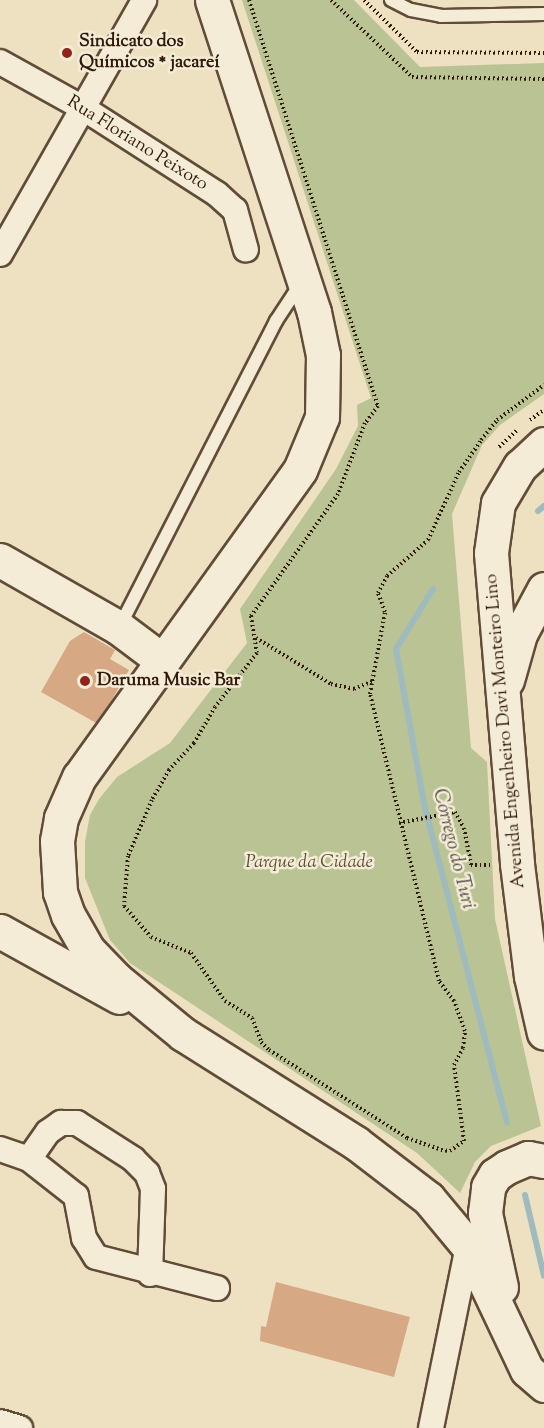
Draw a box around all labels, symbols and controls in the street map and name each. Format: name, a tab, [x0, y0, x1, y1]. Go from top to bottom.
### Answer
place label: Sindicato dos Químicos * jacareí	[79, 32, 220, 74]
marker: Sindicato dos Químicos * jacareí	[60, 46, 74, 60]
street label: Rua Floriano Peixoto	[63, 92, 211, 196]
street label: Avenida Engenheiro Davi Monteiro Lino	[481, 573, 531, 889]
place label: Daruma Music Bar	[97, 670, 240, 692]
marker: Daruma Music Bar	[78, 674, 92, 688]
water label: Córrego do Turi	[426, 786, 480, 912]
park label: Parque da Cidade	[245, 852, 373, 874]

